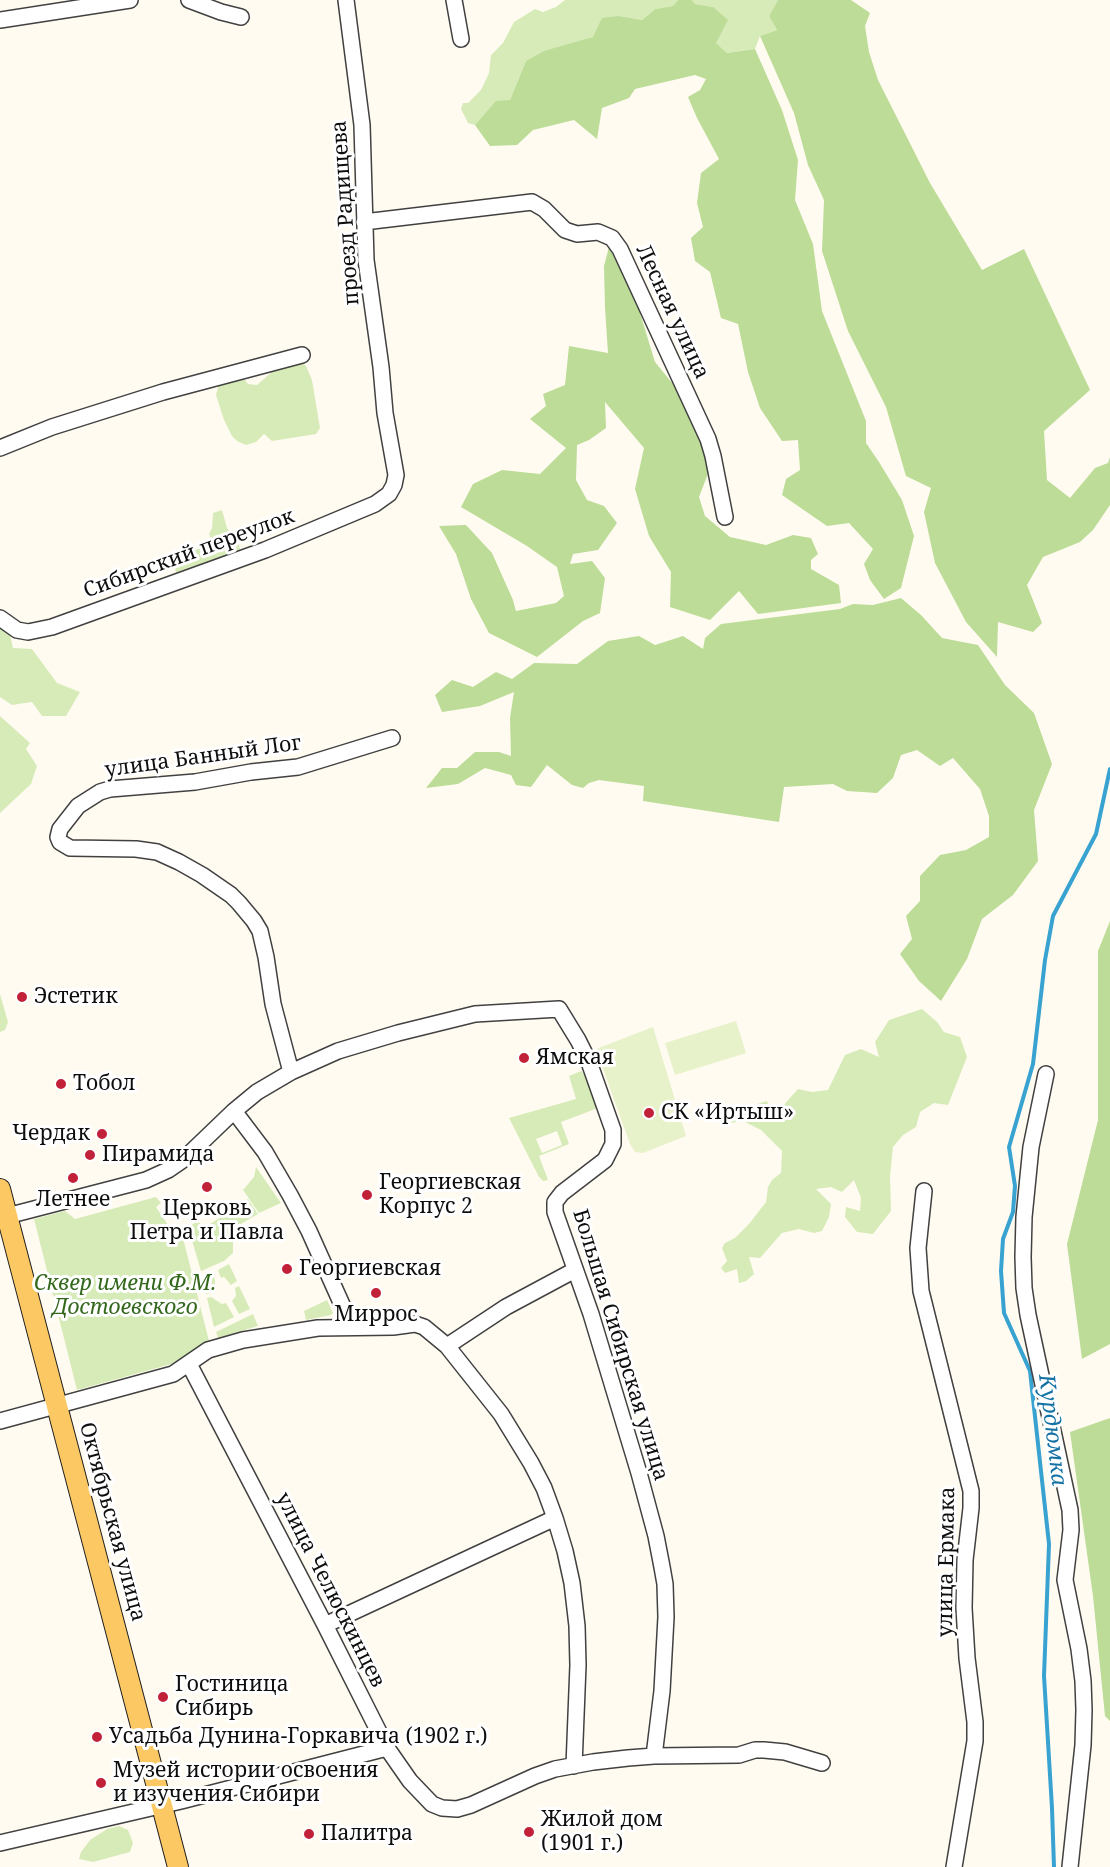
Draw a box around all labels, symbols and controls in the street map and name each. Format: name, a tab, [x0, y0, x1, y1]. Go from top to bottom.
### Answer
street label: проезд Радищева	[327, 120, 365, 306]
street label: Лесная улица	[630, 241, 714, 383]
street label: Сибирский переулок	[80, 504, 298, 604]
street label: улица Банный Лог	[103, 731, 303, 783]
place label: Эстетик	[34, 984, 118, 1010]
marker: Эстетик	[15, 990, 29, 1004]
place label: Ямская	[536, 1045, 614, 1071]
marker: Ямская	[517, 1051, 531, 1065]
place label: Тобол	[73, 1071, 135, 1097]
marker: Тобол	[54, 1077, 68, 1091]
place label: СК «Иртыш»	[661, 1100, 794, 1126]
marker: СК «Иртыш»	[642, 1106, 656, 1120]
place label: Чердак	[12, 1121, 90, 1147]
marker: Чердак	[95, 1127, 109, 1141]
place label: Пирамида	[102, 1142, 214, 1168]
marker: Пирамида	[83, 1148, 97, 1162]
place label: Георгиевская Корпус 2	[379, 1170, 521, 1220]
marker: Летнее	[66, 1171, 80, 1185]
marker: Церковь Петра и Павла	[200, 1180, 214, 1194]
place label: Летнее	[36, 1187, 110, 1213]
marker: Георгиевская Корпус 2	[360, 1188, 374, 1202]
place label: Церковь Петра и Павла	[130, 1196, 284, 1246]
street label: Большая Сибирская улица	[567, 1206, 673, 1484]
place label: Георгиевская	[299, 1256, 441, 1282]
marker: Георгиевская	[280, 1262, 294, 1276]
park label: Сквер имени Ф.М. Достоевского	[34, 1271, 216, 1321]
marker: Миррос	[369, 1286, 383, 1300]
place label: Миррос	[334, 1302, 418, 1328]
water label: Курдюмка	[1032, 1373, 1072, 1487]
street label: Октябрьская улица	[73, 1420, 151, 1624]
street label: улица Ермака	[933, 1487, 961, 1637]
street label: улица Челюскинцев	[270, 1488, 390, 1692]
place label: Гостиница Сибирь	[175, 1672, 289, 1722]
marker: Гостиница Сибирь	[156, 1690, 170, 1704]
place label: Усадьба Дунина-Горкавича (1902 г.)	[109, 1724, 488, 1750]
marker: Усадьба Дунина-Горкавича (1902 г.)	[90, 1730, 104, 1744]
place label: Музей истории освоения и изучения Сибири	[113, 1758, 378, 1808]
marker: Музей истории освоения и изучения Сибири	[94, 1776, 108, 1790]
place label: Жилой дом (1901 г.)	[541, 1807, 663, 1857]
place label: Палитра	[321, 1821, 413, 1847]
marker: Жилой дом (1901 г.)	[522, 1825, 536, 1839]
marker: Палитра	[302, 1827, 316, 1841]

